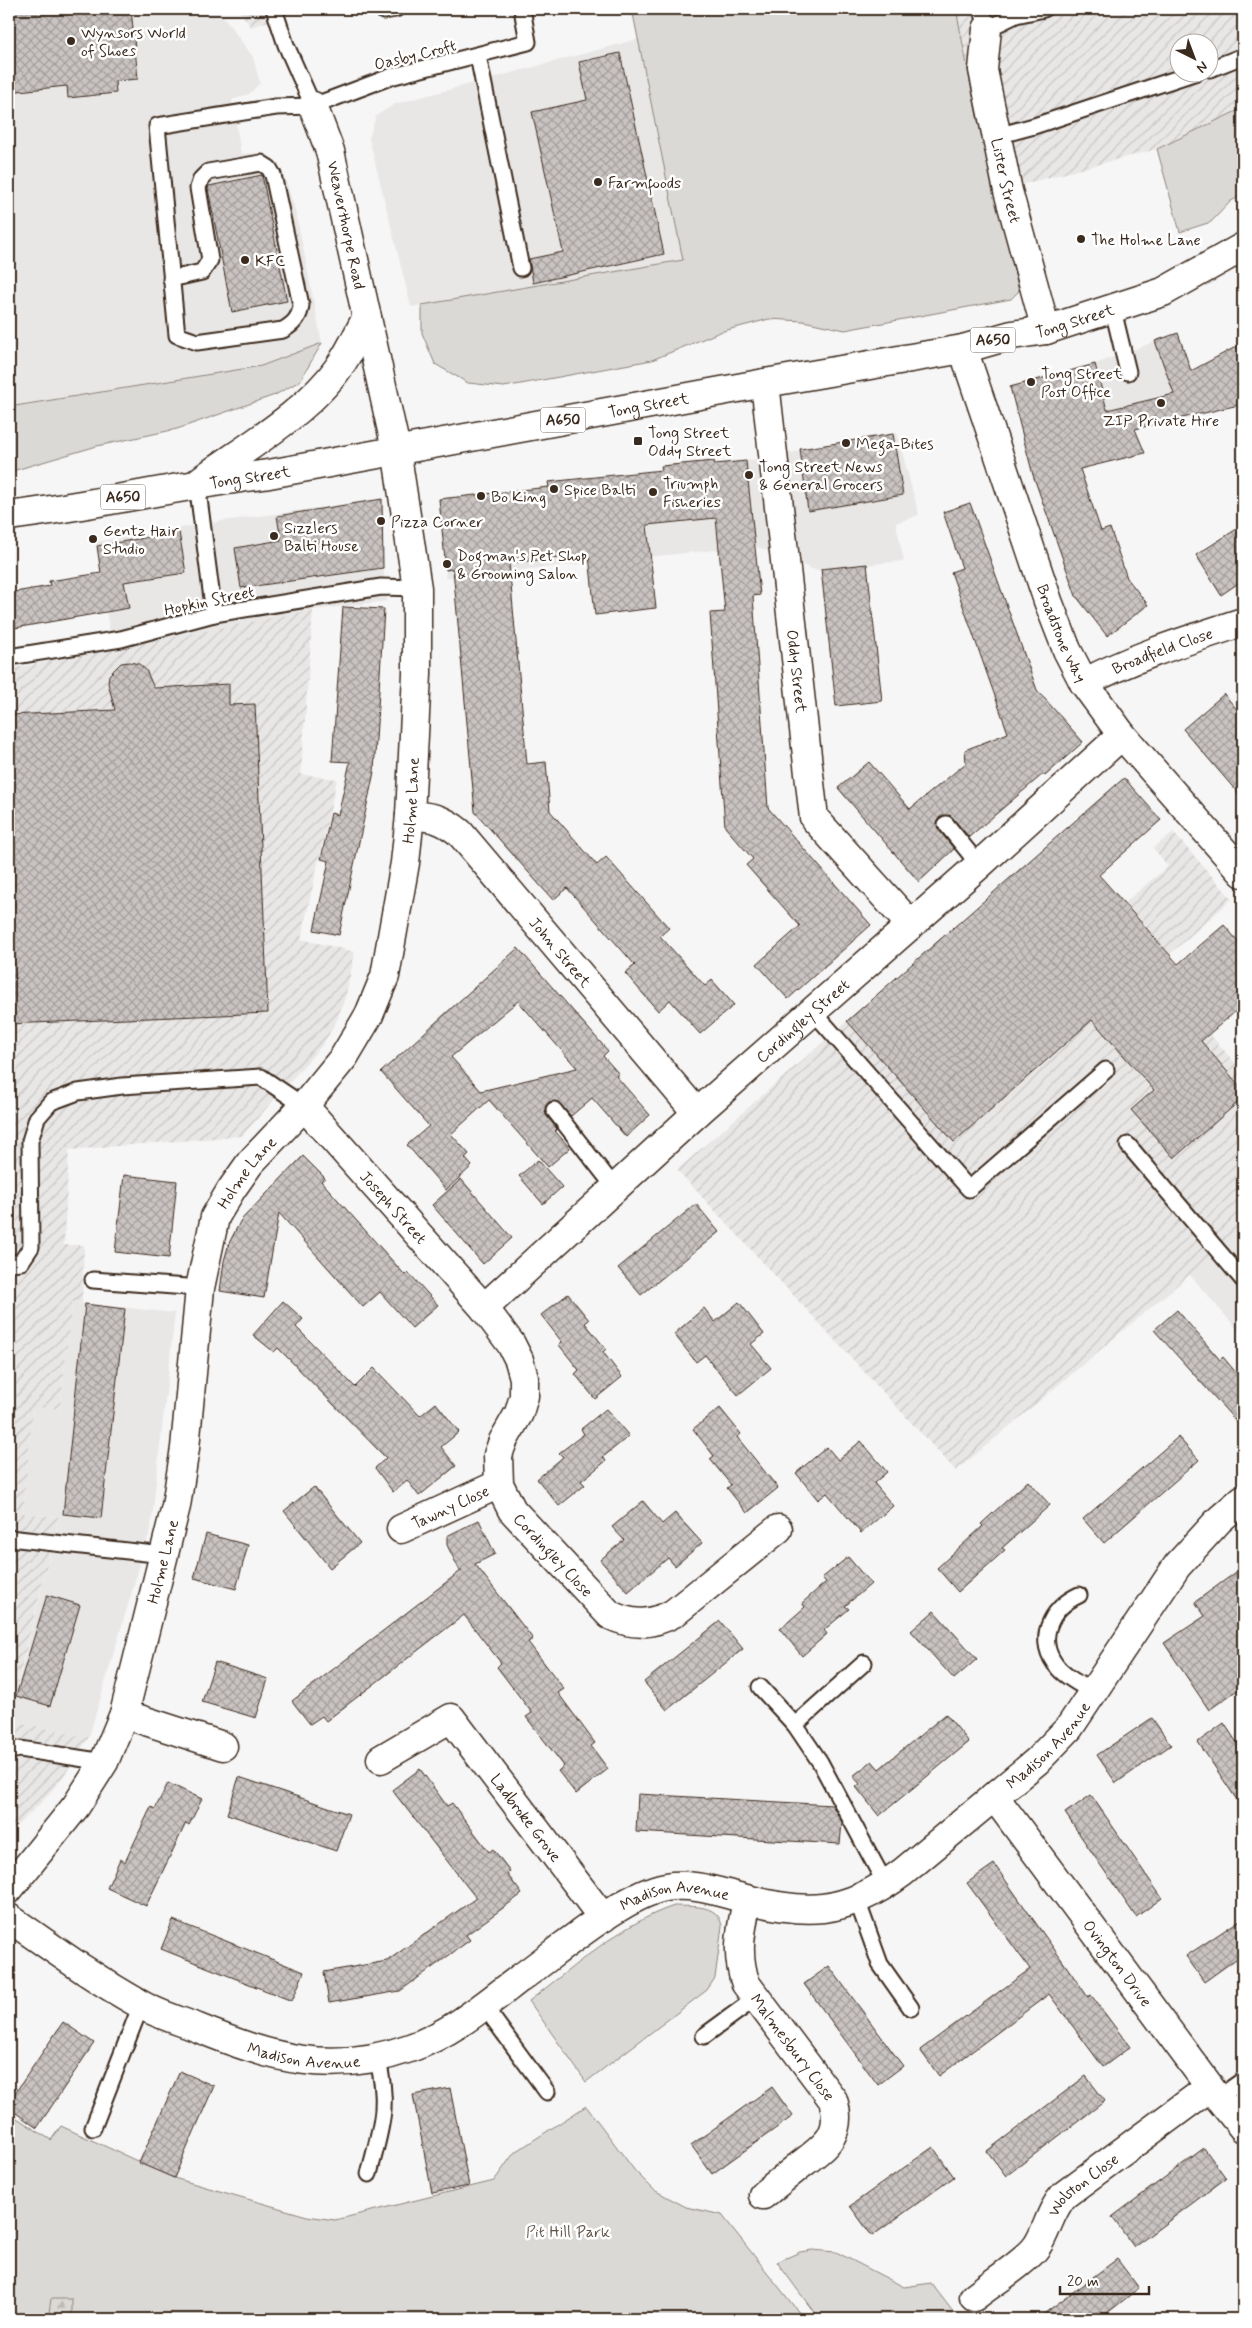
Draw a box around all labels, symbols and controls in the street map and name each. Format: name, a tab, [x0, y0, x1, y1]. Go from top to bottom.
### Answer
place label: Wynsors World of Shoes	[81, 23, 186, 62]
north arrow	[1170, 32, 1220, 82]
marker: Wynsors World of Shoes	[65, 35, 77, 47]
street label: Oasby Croft	[372, 35, 459, 76]
text: N	[1193, 57, 1212, 77]
street label: Lister Street	[985, 136, 1025, 226]
street label: Weaverthorpe Road	[322, 159, 369, 291]
place label: Farmfoods	[608, 173, 681, 196]
marker: Farmfoods	[592, 176, 604, 188]
place label: The Holme Lane	[1091, 230, 1201, 251]
marker: The Holme Lane	[1075, 233, 1087, 245]
place label: KFC	[255, 251, 285, 272]
marker: KFC	[239, 254, 251, 266]
street label: Tong Street	[1034, 299, 1118, 343]
road number: A650	[970, 328, 1016, 352]
place label: Tong Street Post Office	[1041, 364, 1123, 403]
marker: Tong Street Post Office	[1025, 376, 1037, 388]
street label: Tong Street	[607, 388, 691, 424]
marker: ZIP Private Hire	[1155, 397, 1167, 409]
road number: A650	[540, 408, 586, 432]
place label: ZIP Private Hire	[1103, 411, 1219, 432]
place label: Tong Street Oddy Street	[648, 423, 732, 462]
place label: Mega-Bites	[856, 434, 934, 456]
marker: Tong Street Oddy Street	[632, 435, 644, 447]
marker: Mega-Bites	[840, 437, 852, 449]
place label: Tong Street News & General Grocers	[759, 457, 883, 496]
street label: Tong Street	[208, 461, 293, 495]
marker: Tong Street News & General Grocers	[743, 469, 755, 481]
place label: Triumph Fisheries	[663, 474, 721, 513]
place label: Spice Balti	[564, 480, 635, 501]
marker: Spice Balti	[548, 483, 560, 495]
road number: A650	[100, 484, 146, 510]
marker: Triumph Fisheries	[647, 486, 659, 498]
place label: Bo King	[491, 487, 546, 508]
marker: Bo King	[475, 490, 487, 502]
place label: Pizza Corner	[391, 512, 483, 533]
marker: Pizza Corner	[375, 515, 387, 527]
place label: Sizzlers Balti House	[284, 518, 359, 557]
place label: Gentz Hair Studio	[103, 521, 179, 560]
marker: Sizzlers Balti House	[268, 530, 280, 542]
marker: Gentz Hair Studio	[87, 533, 99, 545]
place label: Dogman's Pet Shop & Grooming Salon	[457, 546, 587, 586]
marker: Dogman's Pet Shop & Grooming Salon	[441, 558, 453, 570]
street label: Hopkin Street	[162, 582, 256, 621]
street label: Broadstone Way	[1031, 582, 1091, 686]
street label: Broadfield Close	[1109, 624, 1216, 680]
street label: Oddy Street	[781, 629, 811, 715]
street label: Holme Lane	[398, 757, 425, 845]
street label: John Street	[524, 913, 596, 993]
street label: Cordingley Street	[752, 975, 855, 1068]
street label: Holme Lane	[213, 1132, 282, 1213]
street label: Joseph Street	[354, 1167, 431, 1249]
street label: Tawny Close	[409, 1481, 493, 1535]
street label: Cordingley Close	[508, 1509, 597, 1602]
street label: Holme Lane	[143, 1517, 184, 1606]
street label: Madison Avenue	[1002, 1698, 1096, 1794]
street label: Ladbroke Grove	[485, 1770, 566, 1867]
street label: Madison Avenue	[616, 1877, 732, 1917]
street label: Ovington Drive	[1078, 1916, 1156, 2012]
street label: Malmesbury Close	[745, 1990, 839, 2106]
street label: Madison Avenue	[244, 2038, 362, 2074]
street label: Wolston Close	[1044, 2149, 1123, 2220]
park label: Pit Hill Park	[526, 2222, 610, 2243]
scale bar	[1060, 2263, 1148, 2295]
text: 20 m	[1067, 2272, 1099, 2292]

